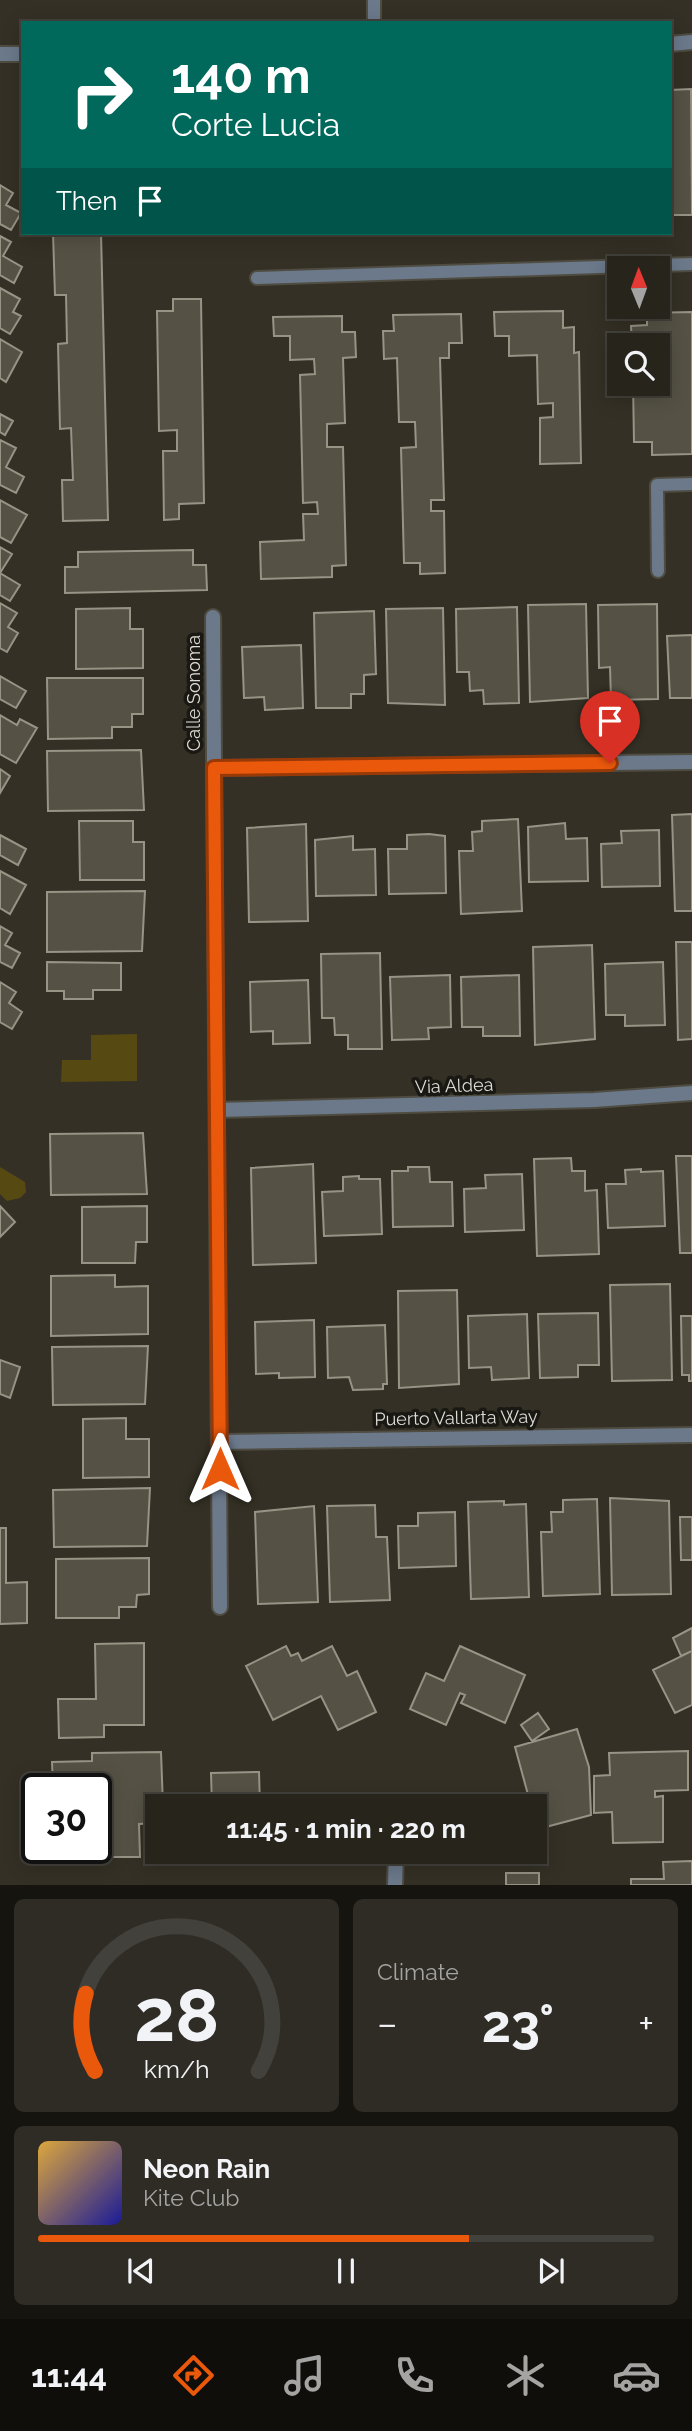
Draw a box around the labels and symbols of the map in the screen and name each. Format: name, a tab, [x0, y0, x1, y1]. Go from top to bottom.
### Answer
north arrow	[607, 256, 670, 318]
street label: Calle Sonoma	[183, 635, 204, 751]
pin	[580, 691, 640, 763]
street label: Via Aldea	[414, 1074, 494, 1097]
street label: Puerto Vallarta Way	[374, 1406, 538, 1429]
position arrow	[183, 1432, 257, 1506]
speed limit sign: 30	[21, 1773, 112, 1864]

